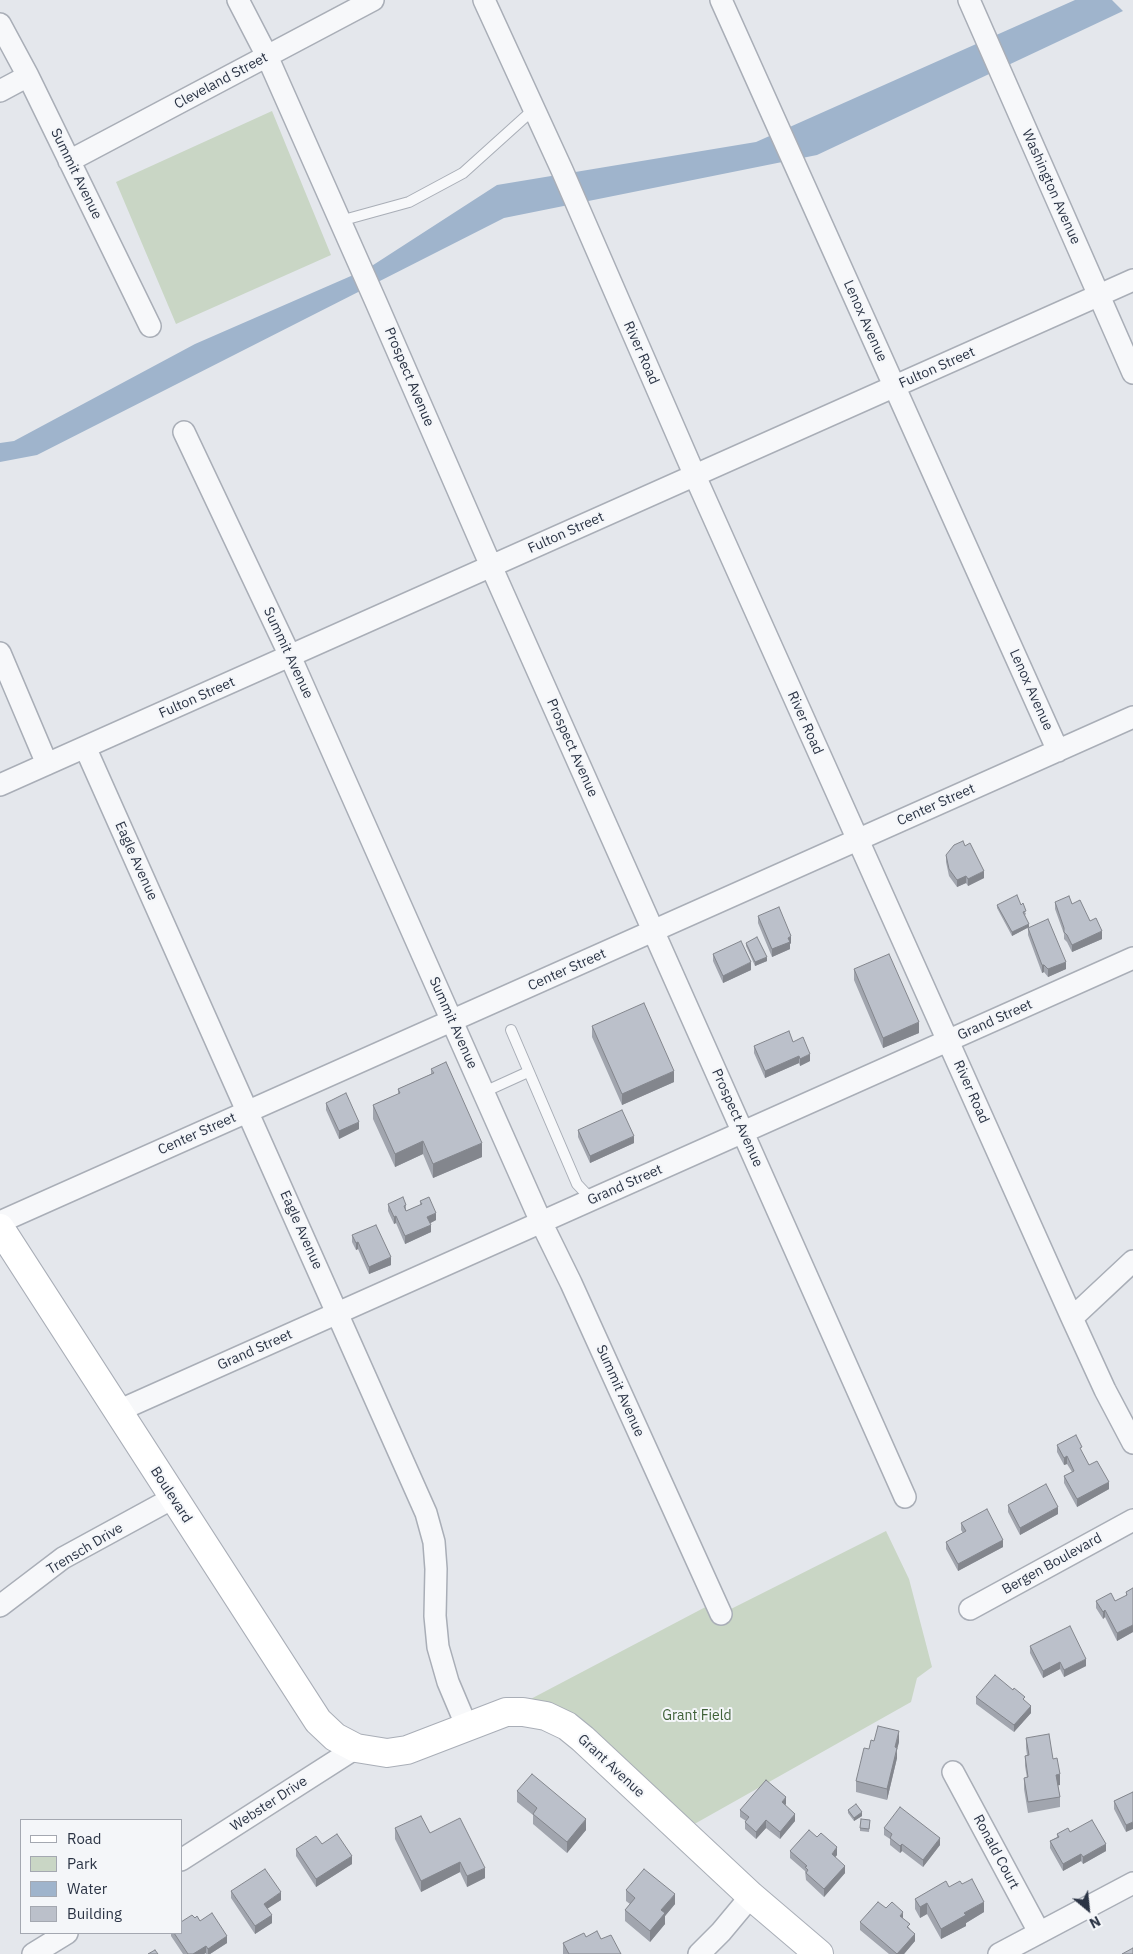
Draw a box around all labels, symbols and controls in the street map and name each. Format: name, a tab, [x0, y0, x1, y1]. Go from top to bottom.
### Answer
street label: Cleveland Street	[171, 49, 271, 113]
street label: Summit Avenue	[47, 126, 105, 222]
street label: Washington Avenue	[1018, 127, 1084, 247]
street label: Lenox Avenue	[840, 278, 890, 364]
street label: River Road	[620, 319, 662, 387]
street label: Prospect Avenue	[381, 325, 437, 429]
street label: Fulton Street	[896, 344, 978, 392]
street label: Fulton Street	[525, 509, 607, 557]
street label: Summit Avenue	[259, 605, 317, 701]
street label: Lenox Avenue	[1006, 647, 1056, 733]
street label: Fulton Street	[156, 674, 238, 722]
street label: River Road	[784, 689, 826, 757]
street label: Prospect Avenue	[543, 696, 601, 800]
street label: Center Street	[894, 780, 978, 830]
street label: Eagle Avenue	[111, 819, 161, 903]
street label: Center Street	[525, 945, 609, 995]
street label: Summit Avenue	[425, 974, 481, 1072]
street label: Grand Street	[955, 996, 1035, 1044]
street label: River Road	[950, 1058, 992, 1126]
street label: Prospect Avenue	[708, 1066, 766, 1170]
street label: Center Street	[155, 1109, 239, 1159]
street label: Grand Street	[585, 1161, 665, 1209]
street label: Eagle Avenue	[276, 1188, 326, 1272]
street label: Grand Street	[215, 1326, 295, 1374]
street label: Summit Avenue	[592, 1342, 648, 1440]
street label: Boulevard	[147, 1464, 195, 1526]
street label: Trensch Drive	[44, 1520, 126, 1578]
street label: Bergen Boulevard	[999, 1530, 1105, 1598]
park label: Grant Field	[662, 1708, 732, 1724]
street label: Grant Avenue	[574, 1731, 648, 1801]
street label: Webster Drive	[227, 1773, 311, 1835]
street label: Ronald Court	[969, 1812, 1023, 1892]
legend	[20, 1819, 182, 1934]
text: Road	[67, 1829, 102, 1848]
text: Park	[67, 1854, 97, 1873]
text: Water	[67, 1879, 107, 1898]
north arrow	[1063, 1884, 1113, 1934]
text: Building	[67, 1904, 122, 1923]
text: N	[1086, 1912, 1104, 1933]

